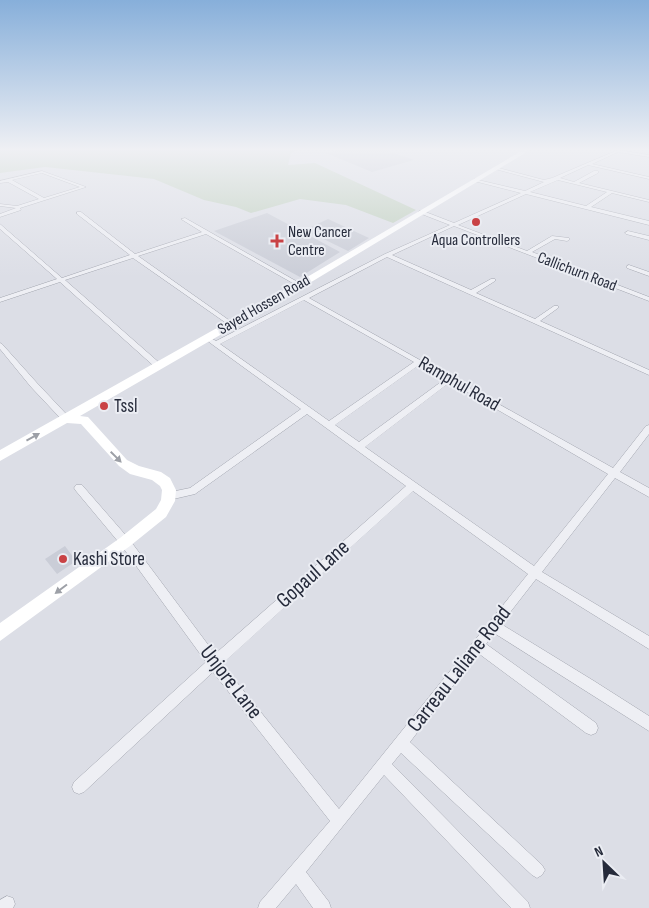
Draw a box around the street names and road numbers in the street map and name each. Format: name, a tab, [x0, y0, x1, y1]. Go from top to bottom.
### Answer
street label: Callichurn Road	[535, 248, 619, 296]
street label: Sayed Hossen Road	[215, 271, 313, 339]
street label: Ramphul Road	[414, 351, 504, 417]
street label: Gopaul Lane	[271, 534, 355, 614]
street label: Carreau Laliane Road	[401, 600, 517, 738]
street label: Unjore Lane	[194, 640, 268, 724]

